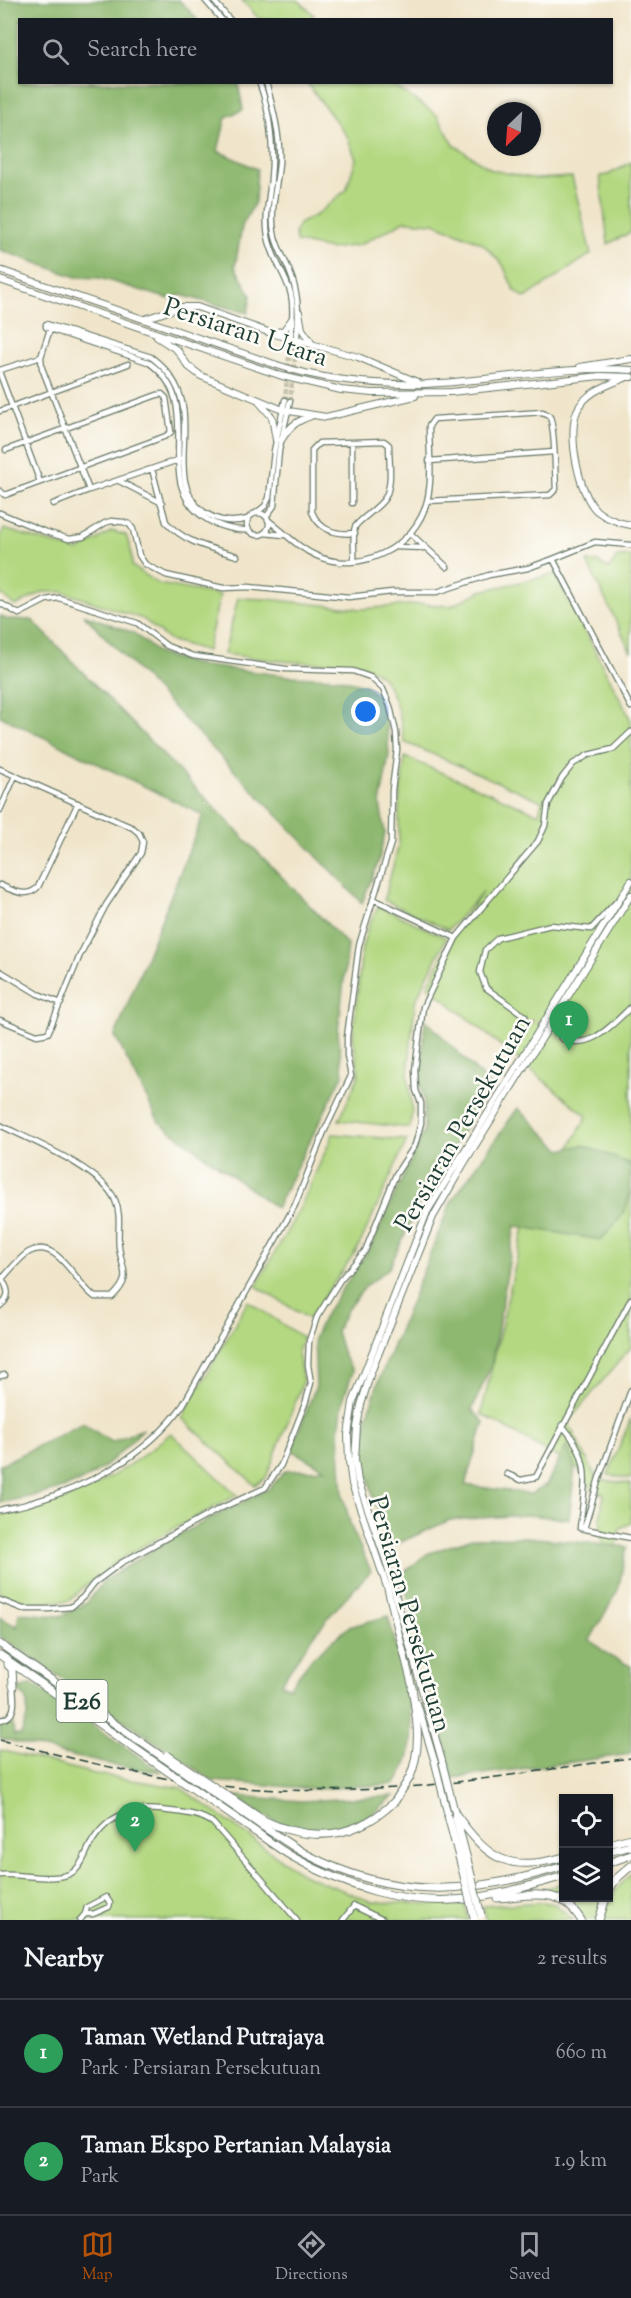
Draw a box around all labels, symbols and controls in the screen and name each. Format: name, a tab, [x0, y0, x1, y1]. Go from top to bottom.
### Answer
search box	[18, 18, 613, 84]
icon: search	[39, 35, 72, 68]
text: Search here	[87, 35, 197, 67]
north arrow	[487, 102, 541, 156]
street label: Persiaran Utara	[158, 289, 332, 377]
your location	[351, 697, 380, 726]
pin: 1	[550, 1002, 588, 1051]
street label: Persiaran Persekutuan	[387, 1009, 541, 1239]
street label: Persiaran Persekutuan	[357, 1492, 460, 1737]
road number: E26	[56, 1680, 107, 1722]
map controls	[559, 1794, 613, 1902]
button: locate	[559, 1794, 613, 1848]
pin: 2	[116, 1802, 154, 1852]
button: layers	[559, 1848, 613, 1902]
text: Nearby	[24, 1941, 104, 1978]
text: 2 results	[537, 1945, 607, 1974]
text: Taman Wetland Putrajaya	[81, 2023, 324, 2055]
text: 1	[40, 2039, 47, 2068]
text: 660 m	[556, 2039, 607, 2068]
text: Park · Persiaran Persekutuan	[81, 2055, 321, 2084]
text: Taman Ekspo Pertanian Malaysia	[81, 2131, 391, 2163]
text: 2	[39, 2147, 48, 2176]
text: 1.9 km	[554, 2147, 607, 2176]
text: Park	[81, 2163, 119, 2192]
tab: Map	[81, 2228, 114, 2287]
tab: Directions	[275, 2228, 348, 2287]
tab: Saved	[509, 2228, 550, 2287]

